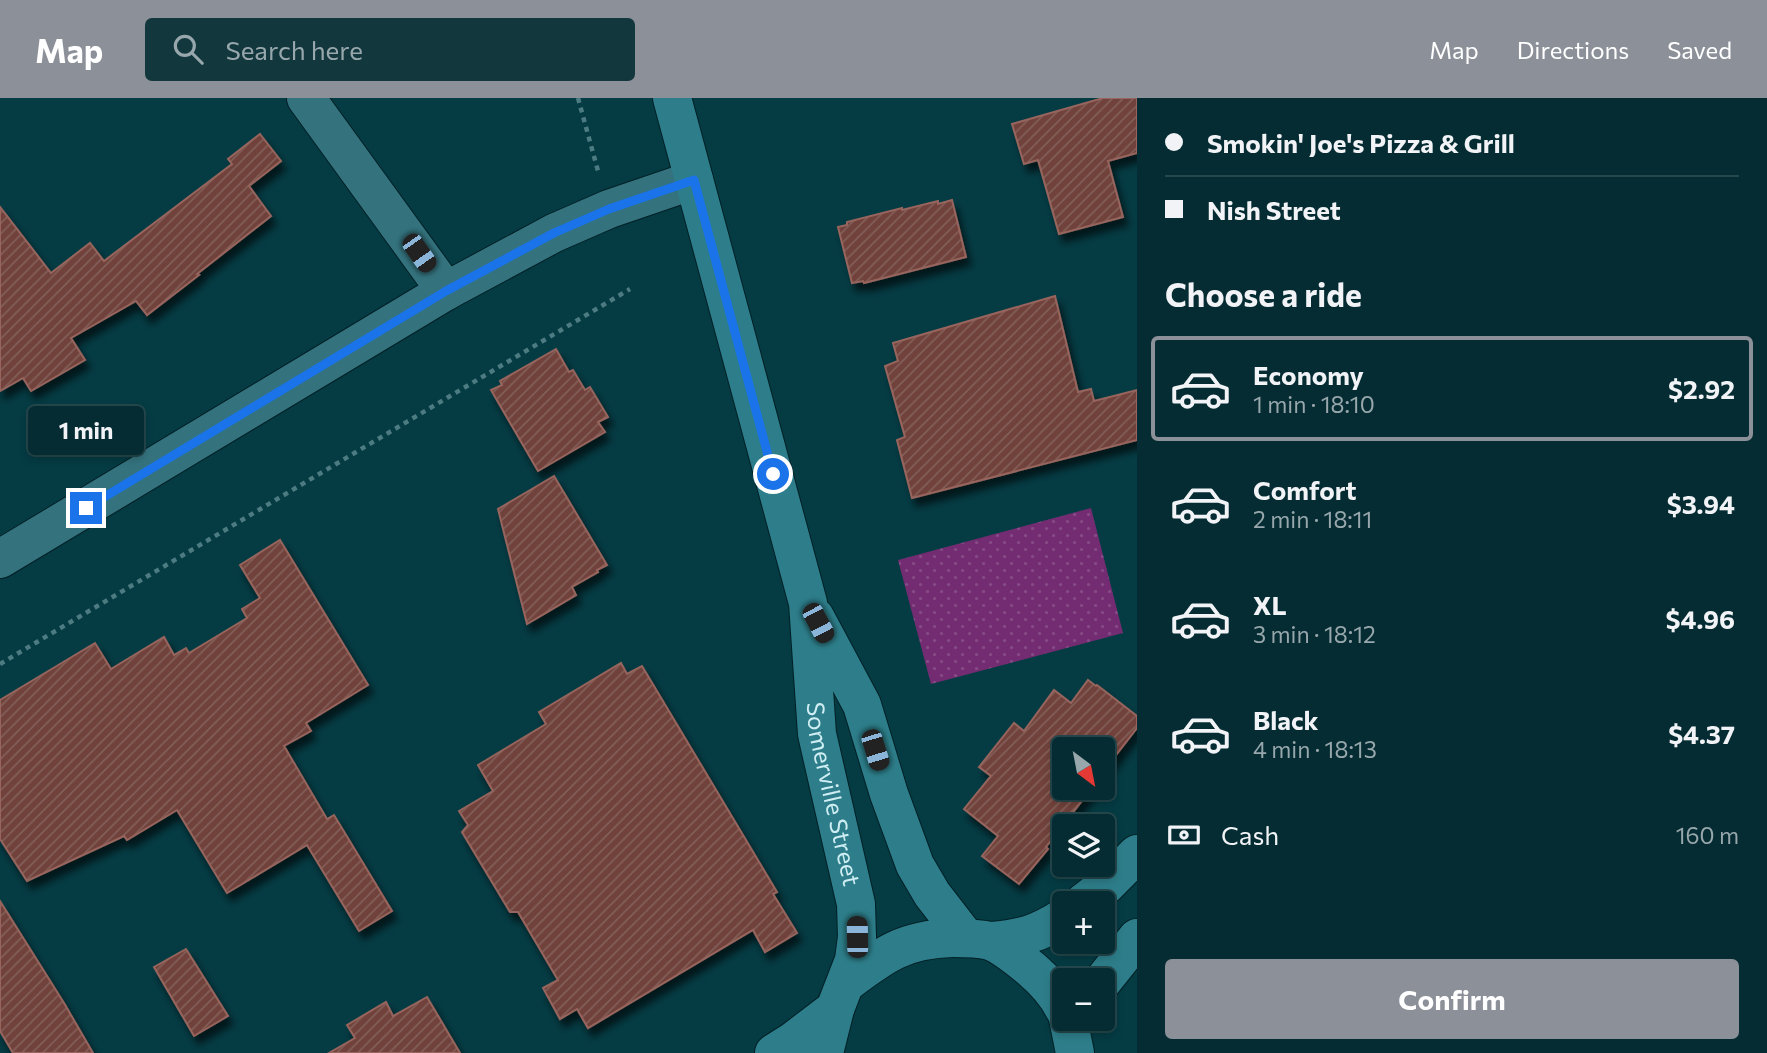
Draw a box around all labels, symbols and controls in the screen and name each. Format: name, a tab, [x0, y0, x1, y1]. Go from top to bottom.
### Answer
search box	[145, 18, 635, 81]
text: Map	[35, 29, 103, 70]
icon: search	[169, 30, 207, 68]
text: Search here	[225, 34, 363, 65]
text: Map	[1429, 35, 1479, 64]
text: Directions	[1517, 35, 1629, 64]
text: Saved	[1667, 35, 1732, 64]
text: Smokin' Joe's Pizza & Grill	[1207, 127, 1515, 158]
text: Nish Street	[1207, 194, 1341, 225]
car	[399, 230, 440, 276]
text: Choose a ride	[1165, 274, 1362, 314]
icon: car	[1169, 357, 1232, 420]
text: Economy	[1253, 359, 1364, 390]
text: $2.92	[1668, 373, 1735, 404]
text: 1 min · 18:10	[1253, 390, 1375, 418]
callout: 1 min	[28, 406, 144, 456]
text: 1 min	[59, 416, 113, 444]
route start	[757, 458, 789, 490]
icon: car	[1169, 472, 1232, 535]
text: Comfort	[1253, 474, 1356, 505]
text: $3.94	[1667, 488, 1735, 519]
route end	[70, 492, 102, 524]
text: 2 min · 18:11	[1253, 505, 1372, 533]
icon: car	[1169, 587, 1232, 650]
text: XL	[1253, 589, 1287, 620]
car	[799, 600, 838, 646]
text: $4.96	[1666, 603, 1735, 634]
text: 3 min · 18:12	[1253, 620, 1376, 648]
street label: Somerville Street	[802, 701, 867, 889]
icon: car	[1169, 702, 1232, 765]
text: Black	[1253, 704, 1319, 735]
text: $4.37	[1668, 718, 1735, 749]
car	[859, 727, 892, 773]
text: 4 min · 18:13	[1253, 735, 1377, 763]
north arrow	[1052, 737, 1115, 800]
map controls	[1052, 737, 1115, 1031]
button: layers	[1052, 814, 1115, 877]
icon: cash	[1165, 816, 1203, 854]
text: Cash	[1221, 819, 1279, 850]
text: 160 m	[1676, 821, 1739, 849]
button: +	[1052, 891, 1115, 954]
car	[847, 916, 868, 958]
button: Confirm	[1165, 959, 1739, 1039]
button: −	[1052, 968, 1115, 1031]

